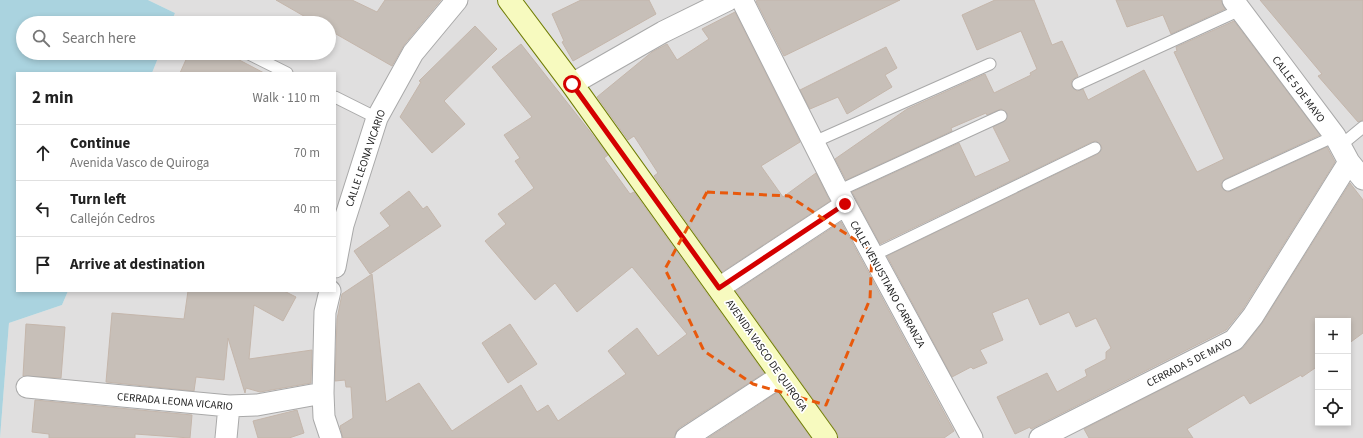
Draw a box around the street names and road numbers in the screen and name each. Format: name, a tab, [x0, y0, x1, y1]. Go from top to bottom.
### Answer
street label: CALLE 5 DE MAYO	[1269, 53, 1329, 126]
street label: CALLE LEONA VICARIO	[342, 108, 389, 209]
street label: CALLE VENUSTIANO CARRANZA	[846, 218, 929, 351]
street label: AVENIDA VASCO DE QUIROGA	[722, 296, 811, 414]
street label: CERRADA 5 DE MAYO	[1144, 334, 1235, 390]
street label: CERRADA LEONA VICARIO	[116, 389, 234, 414]

